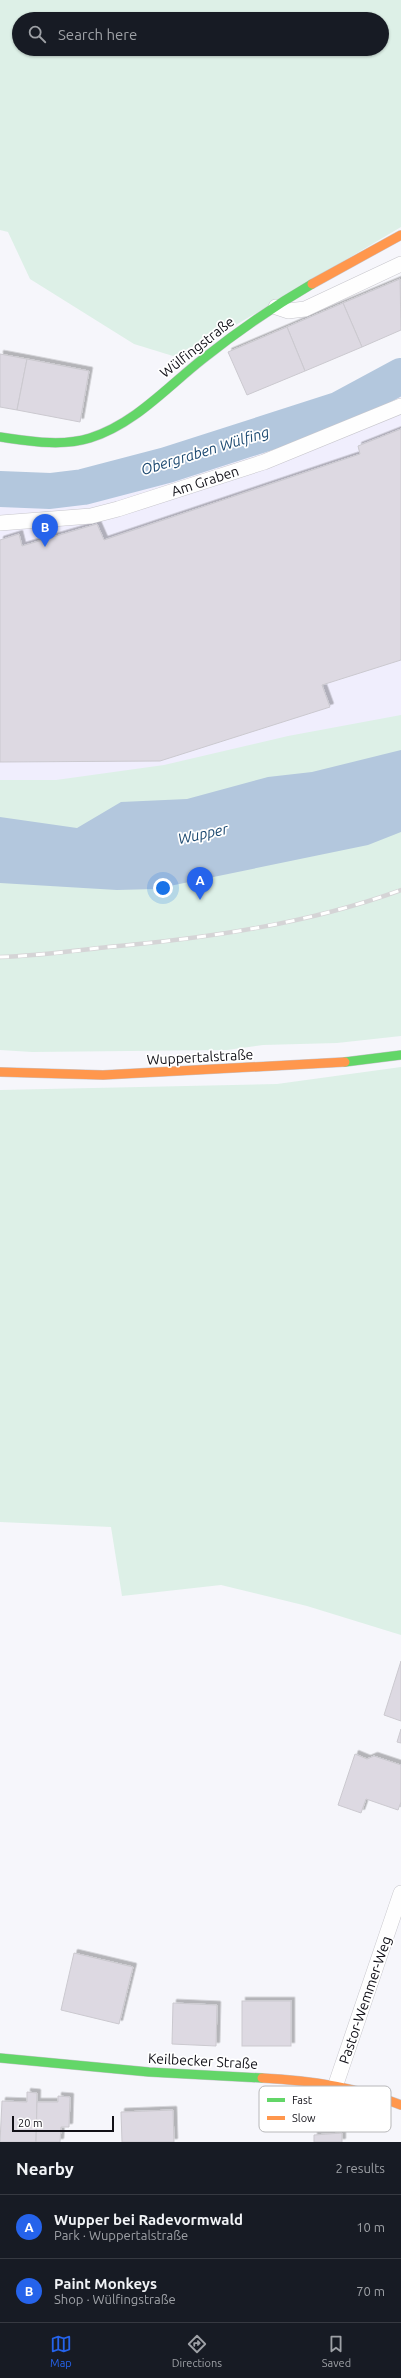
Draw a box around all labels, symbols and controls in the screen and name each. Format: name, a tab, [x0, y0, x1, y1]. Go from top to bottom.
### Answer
search box	[12, 12, 389, 56]
icon: search	[26, 23, 48, 45]
text: Search here	[58, 26, 137, 43]
street label: Wülfingstraße	[157, 313, 237, 381]
water label: Obergraben Wülfing	[139, 423, 271, 478]
street label: Am Graben	[169, 463, 241, 499]
pin: B	[32, 514, 58, 547]
water label: Wupper	[176, 820, 231, 847]
pin: A	[187, 867, 213, 900]
your location	[153, 878, 173, 898]
street label: Wuppertalstraße	[146, 1046, 254, 1068]
street label: Pastor-Wemmer-Weg	[336, 1934, 394, 2066]
street label: Keilbecker Straße	[148, 2050, 258, 2072]
legend	[259, 2086, 391, 2132]
text: Fast	[292, 2094, 313, 2106]
text: Slow	[292, 2112, 316, 2124]
scale bar	[12, 2114, 114, 2133]
text: 20 m	[18, 2117, 42, 2129]
text: Nearby	[16, 2159, 74, 2178]
text: 2 results	[335, 2161, 385, 2175]
text: Wupper bei Radevormwald	[54, 2211, 243, 2228]
text: A	[24, 2220, 34, 2234]
text: 10 m	[356, 2220, 385, 2234]
text: Park · Wuppertalstraße	[54, 2228, 188, 2242]
text: Paint Monkeys	[54, 2275, 157, 2292]
text: B	[25, 2284, 33, 2298]
text: 70 m	[356, 2284, 385, 2298]
text: Shop · Wülfingstraße	[54, 2292, 176, 2306]
tab: Map	[50, 2333, 72, 2369]
tab: Directions	[172, 2333, 222, 2369]
tab: Saved	[322, 2333, 351, 2369]

